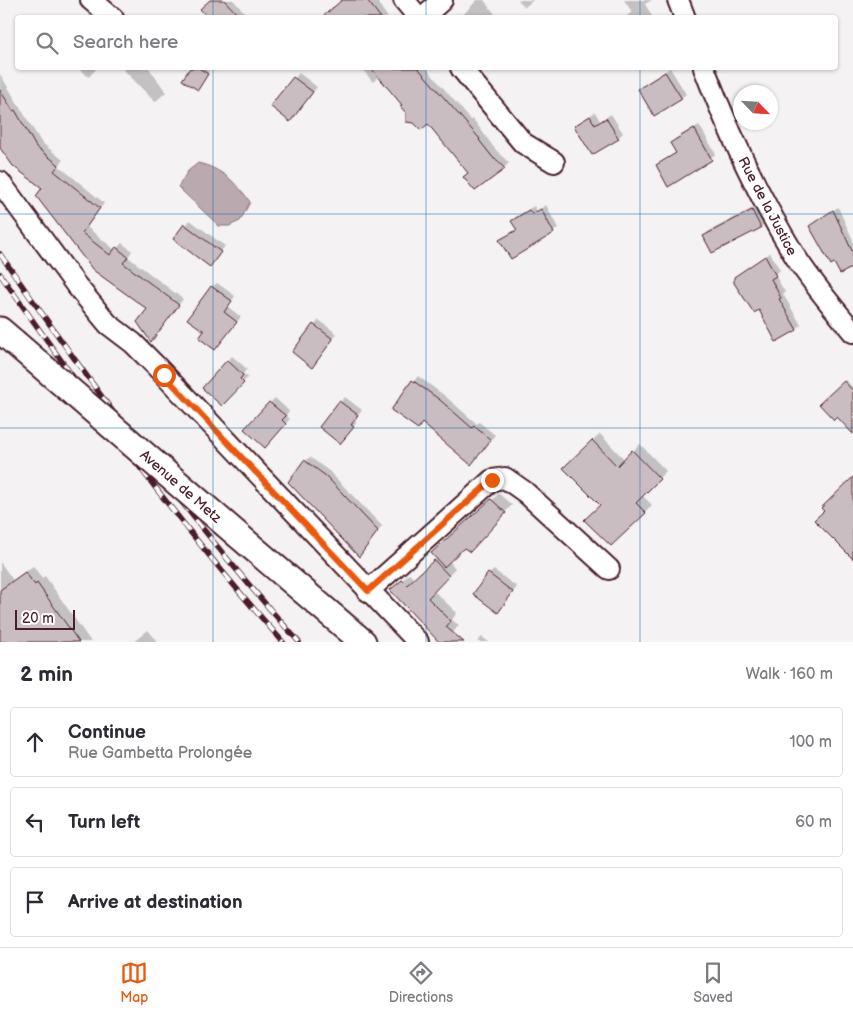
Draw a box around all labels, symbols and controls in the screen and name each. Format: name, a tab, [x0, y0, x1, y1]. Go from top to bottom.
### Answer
search box	[15, 15, 838, 70]
icon: search	[33, 29, 61, 57]
text: Search here	[73, 31, 178, 54]
north arrow	[733, 85, 778, 130]
street label: Rue de la Justice	[734, 154, 801, 258]
route start	[153, 364, 176, 387]
street label: Avenue de Metz	[137, 446, 225, 527]
route end	[481, 469, 504, 492]
scale bar	[15, 607, 75, 630]
text: 20 m	[22, 610, 54, 627]
text: 2 min	[20, 662, 73, 687]
text: Walk · 160 m	[745, 665, 833, 684]
text: Continue	[68, 721, 146, 744]
icon: ahead	[21, 728, 49, 756]
text: 100 m	[789, 733, 832, 752]
text: Rue Gambetta Prolongée	[68, 744, 252, 763]
icon: left	[21, 808, 49, 836]
text: Turn left	[68, 811, 140, 834]
text: 60 m	[795, 813, 832, 832]
icon: arrive	[21, 888, 49, 916]
text: Arrive at destination	[68, 891, 243, 914]
tab: Map	[120, 959, 148, 1006]
tab: Directions	[389, 959, 453, 1006]
tab: Saved	[693, 959, 733, 1006]

